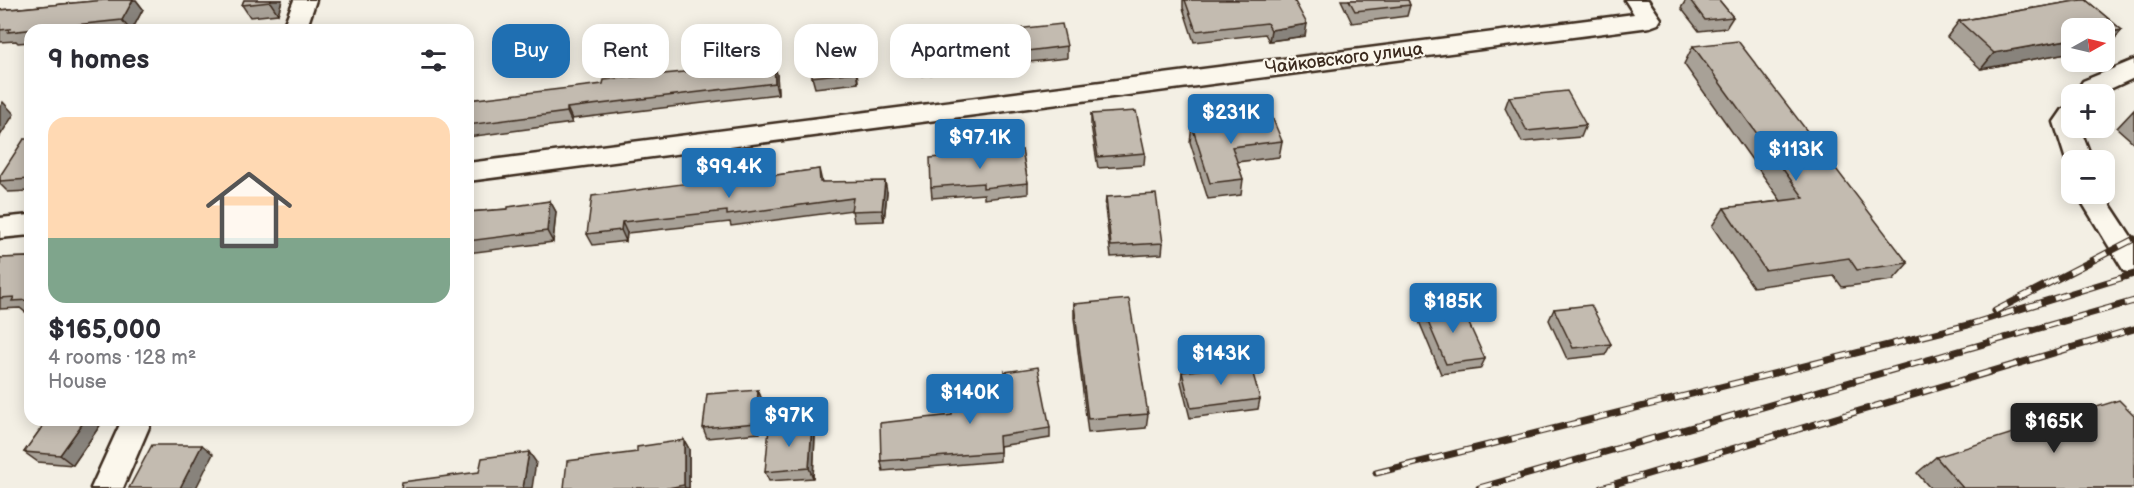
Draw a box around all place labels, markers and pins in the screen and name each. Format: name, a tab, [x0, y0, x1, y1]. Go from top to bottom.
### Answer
pin: $231K	[1189, 94, 1273, 145]
pin: $97.1K	[931, 119, 1029, 170]
pin: $113K	[1754, 131, 1838, 182]
pin: $99.4K	[680, 148, 778, 199]
pin: $185K	[1411, 283, 1495, 334]
pin: $143K	[1179, 335, 1263, 386]
pin: $140K	[928, 374, 1012, 425]
pin: $97K	[753, 397, 825, 448]
pin: $165K	[2012, 403, 2096, 454]

